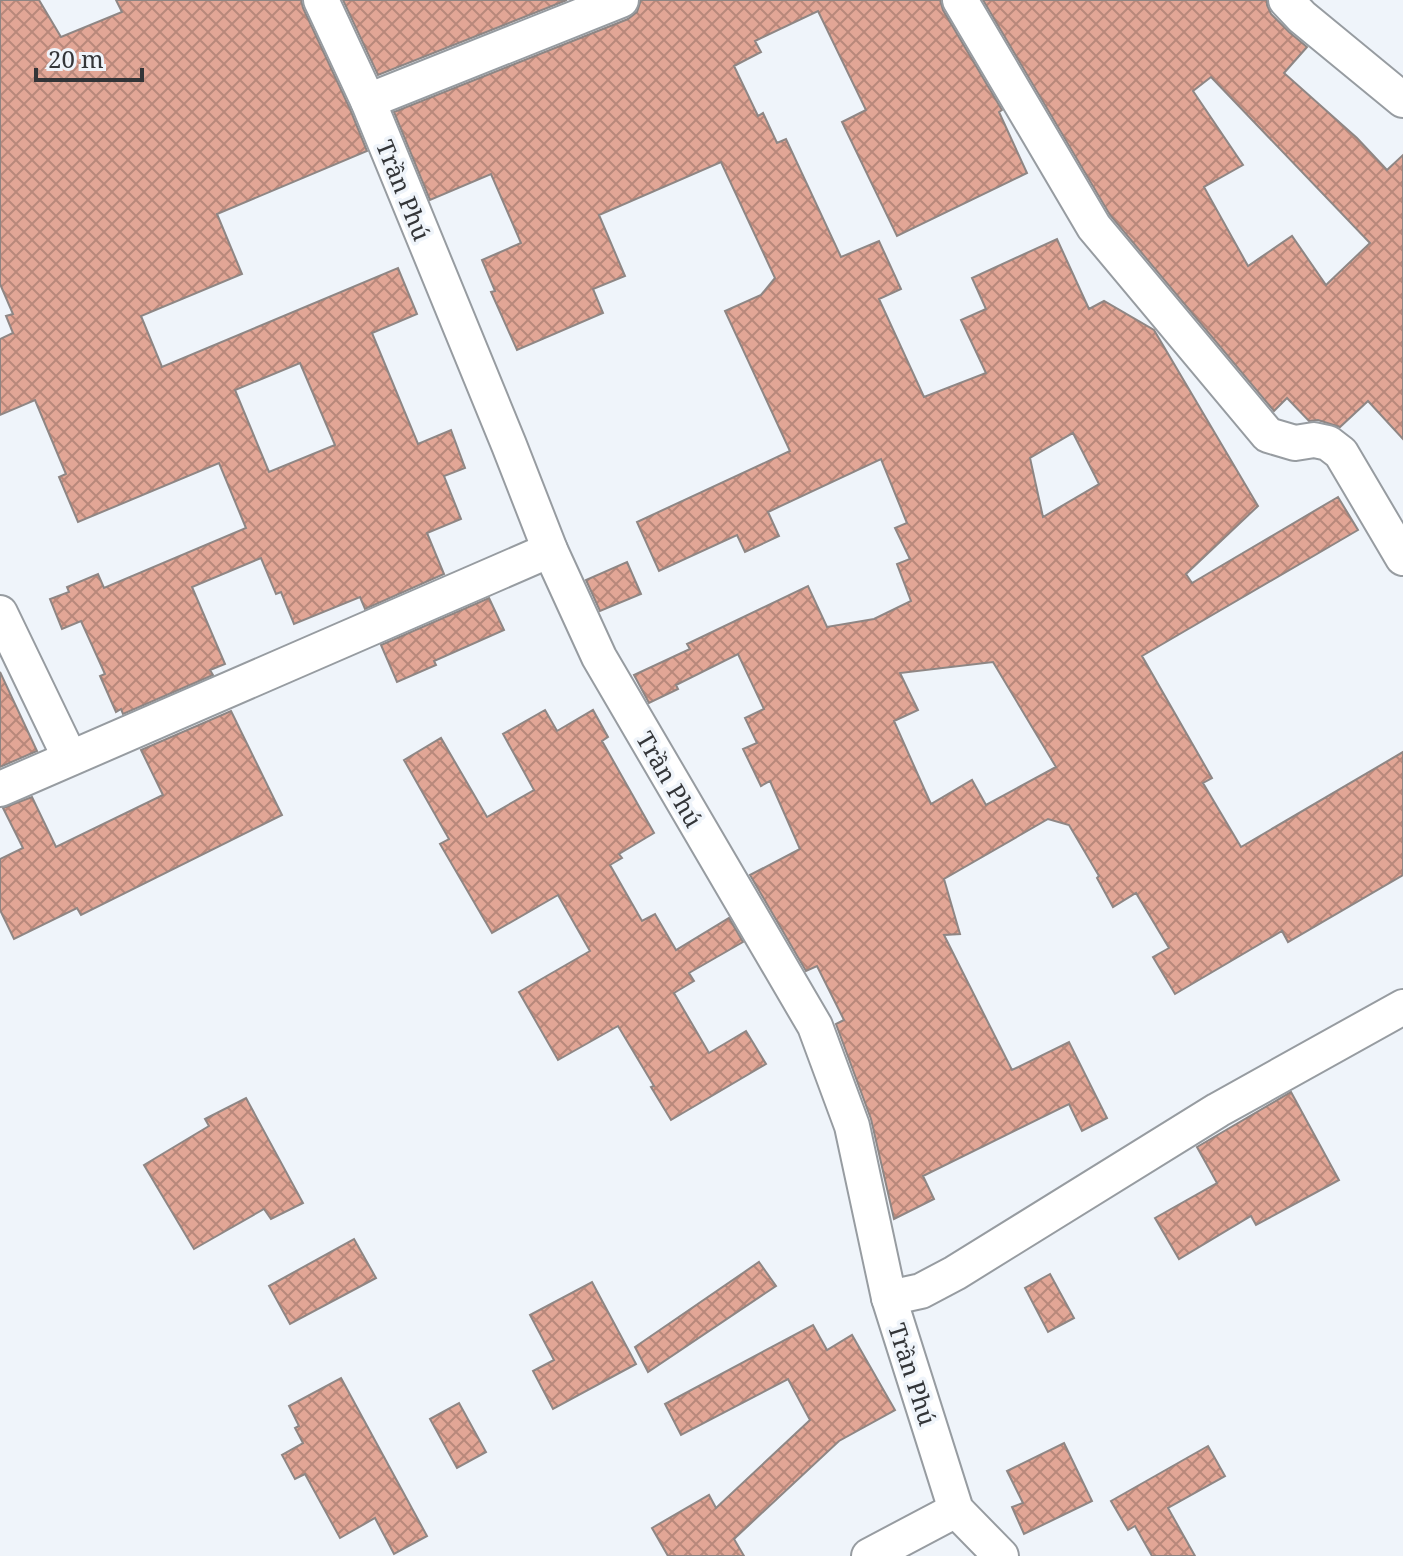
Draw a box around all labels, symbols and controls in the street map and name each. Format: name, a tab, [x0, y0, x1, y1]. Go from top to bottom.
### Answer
scale bar	[36, 32, 142, 82]
text: 20 m	[48, 42, 104, 75]
street label: Trần Phú	[369, 135, 439, 245]
street label: Trần Phú	[629, 725, 711, 833]
street label: Trần Phú	[881, 1319, 945, 1429]

